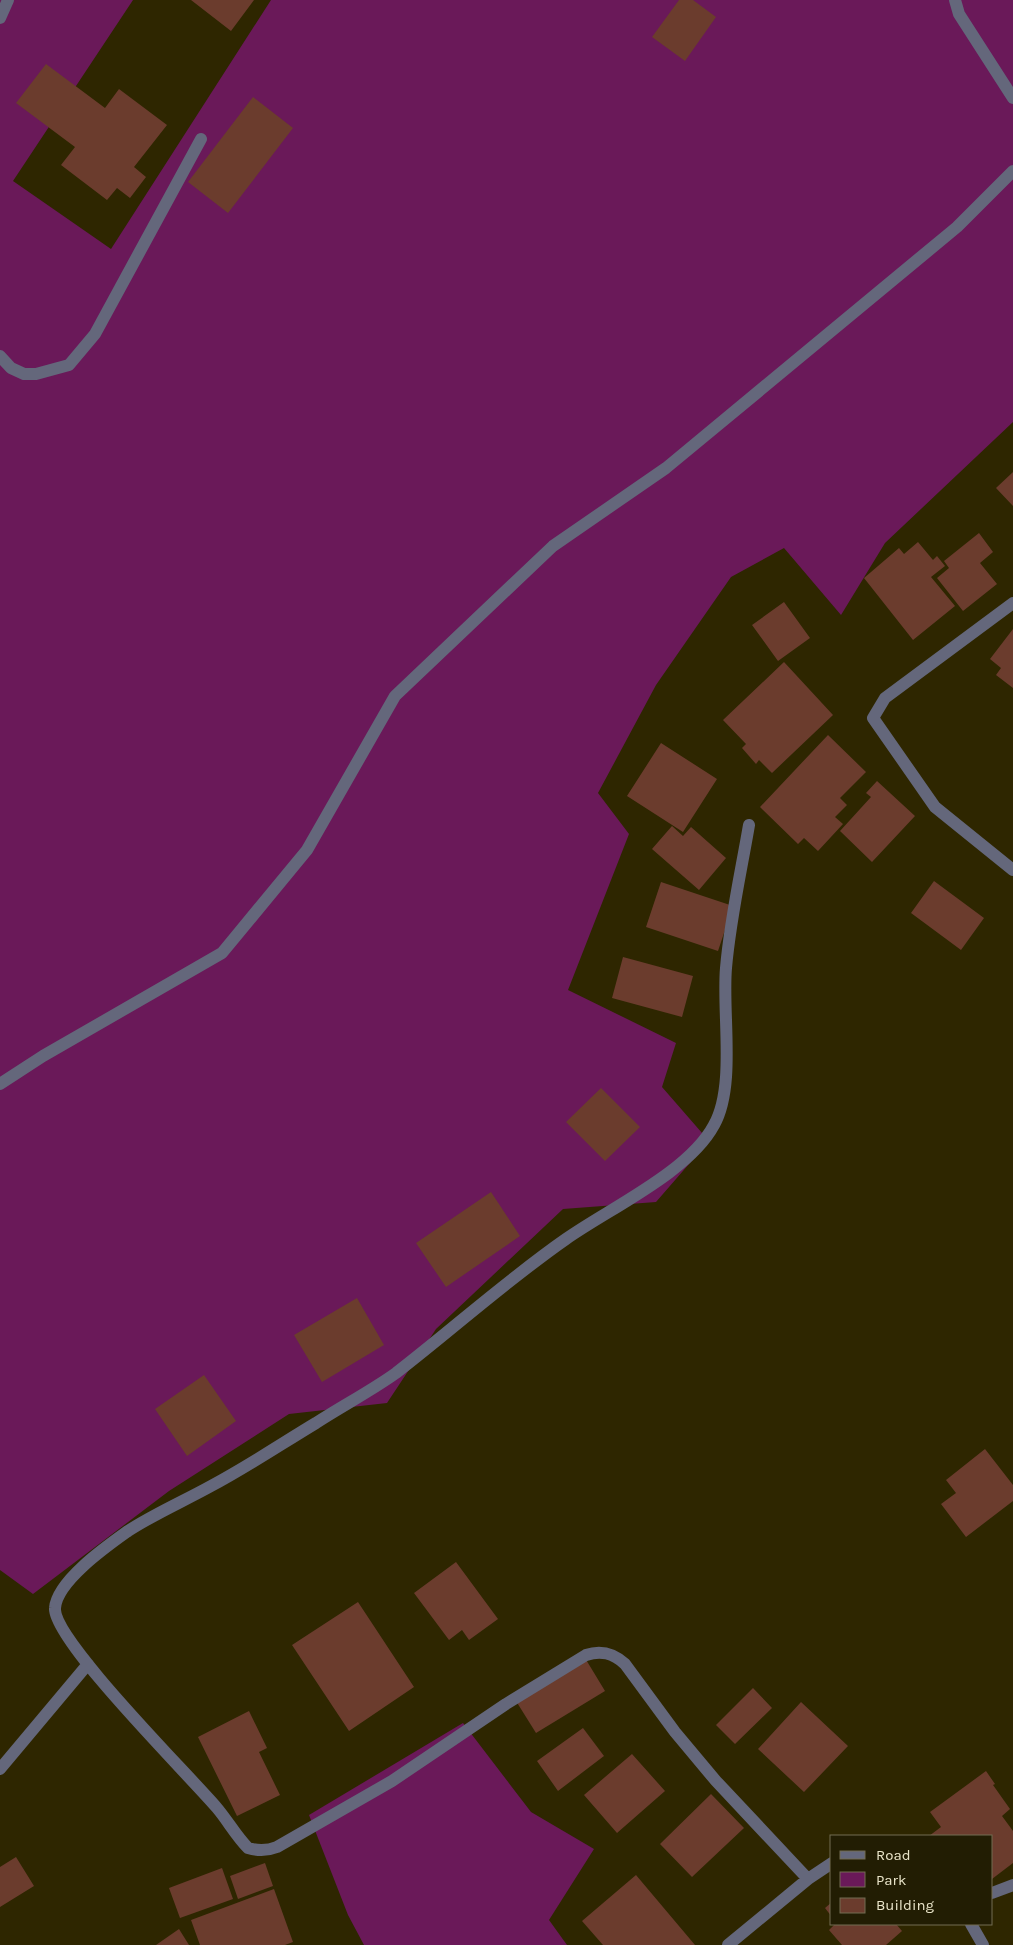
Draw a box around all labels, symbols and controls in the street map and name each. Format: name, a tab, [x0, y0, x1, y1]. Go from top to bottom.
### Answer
legend	[830, 1835, 993, 1925]
text: Road	[876, 1846, 911, 1864]
text: Park	[876, 1871, 906, 1889]
text: Building	[876, 1896, 934, 1914]

